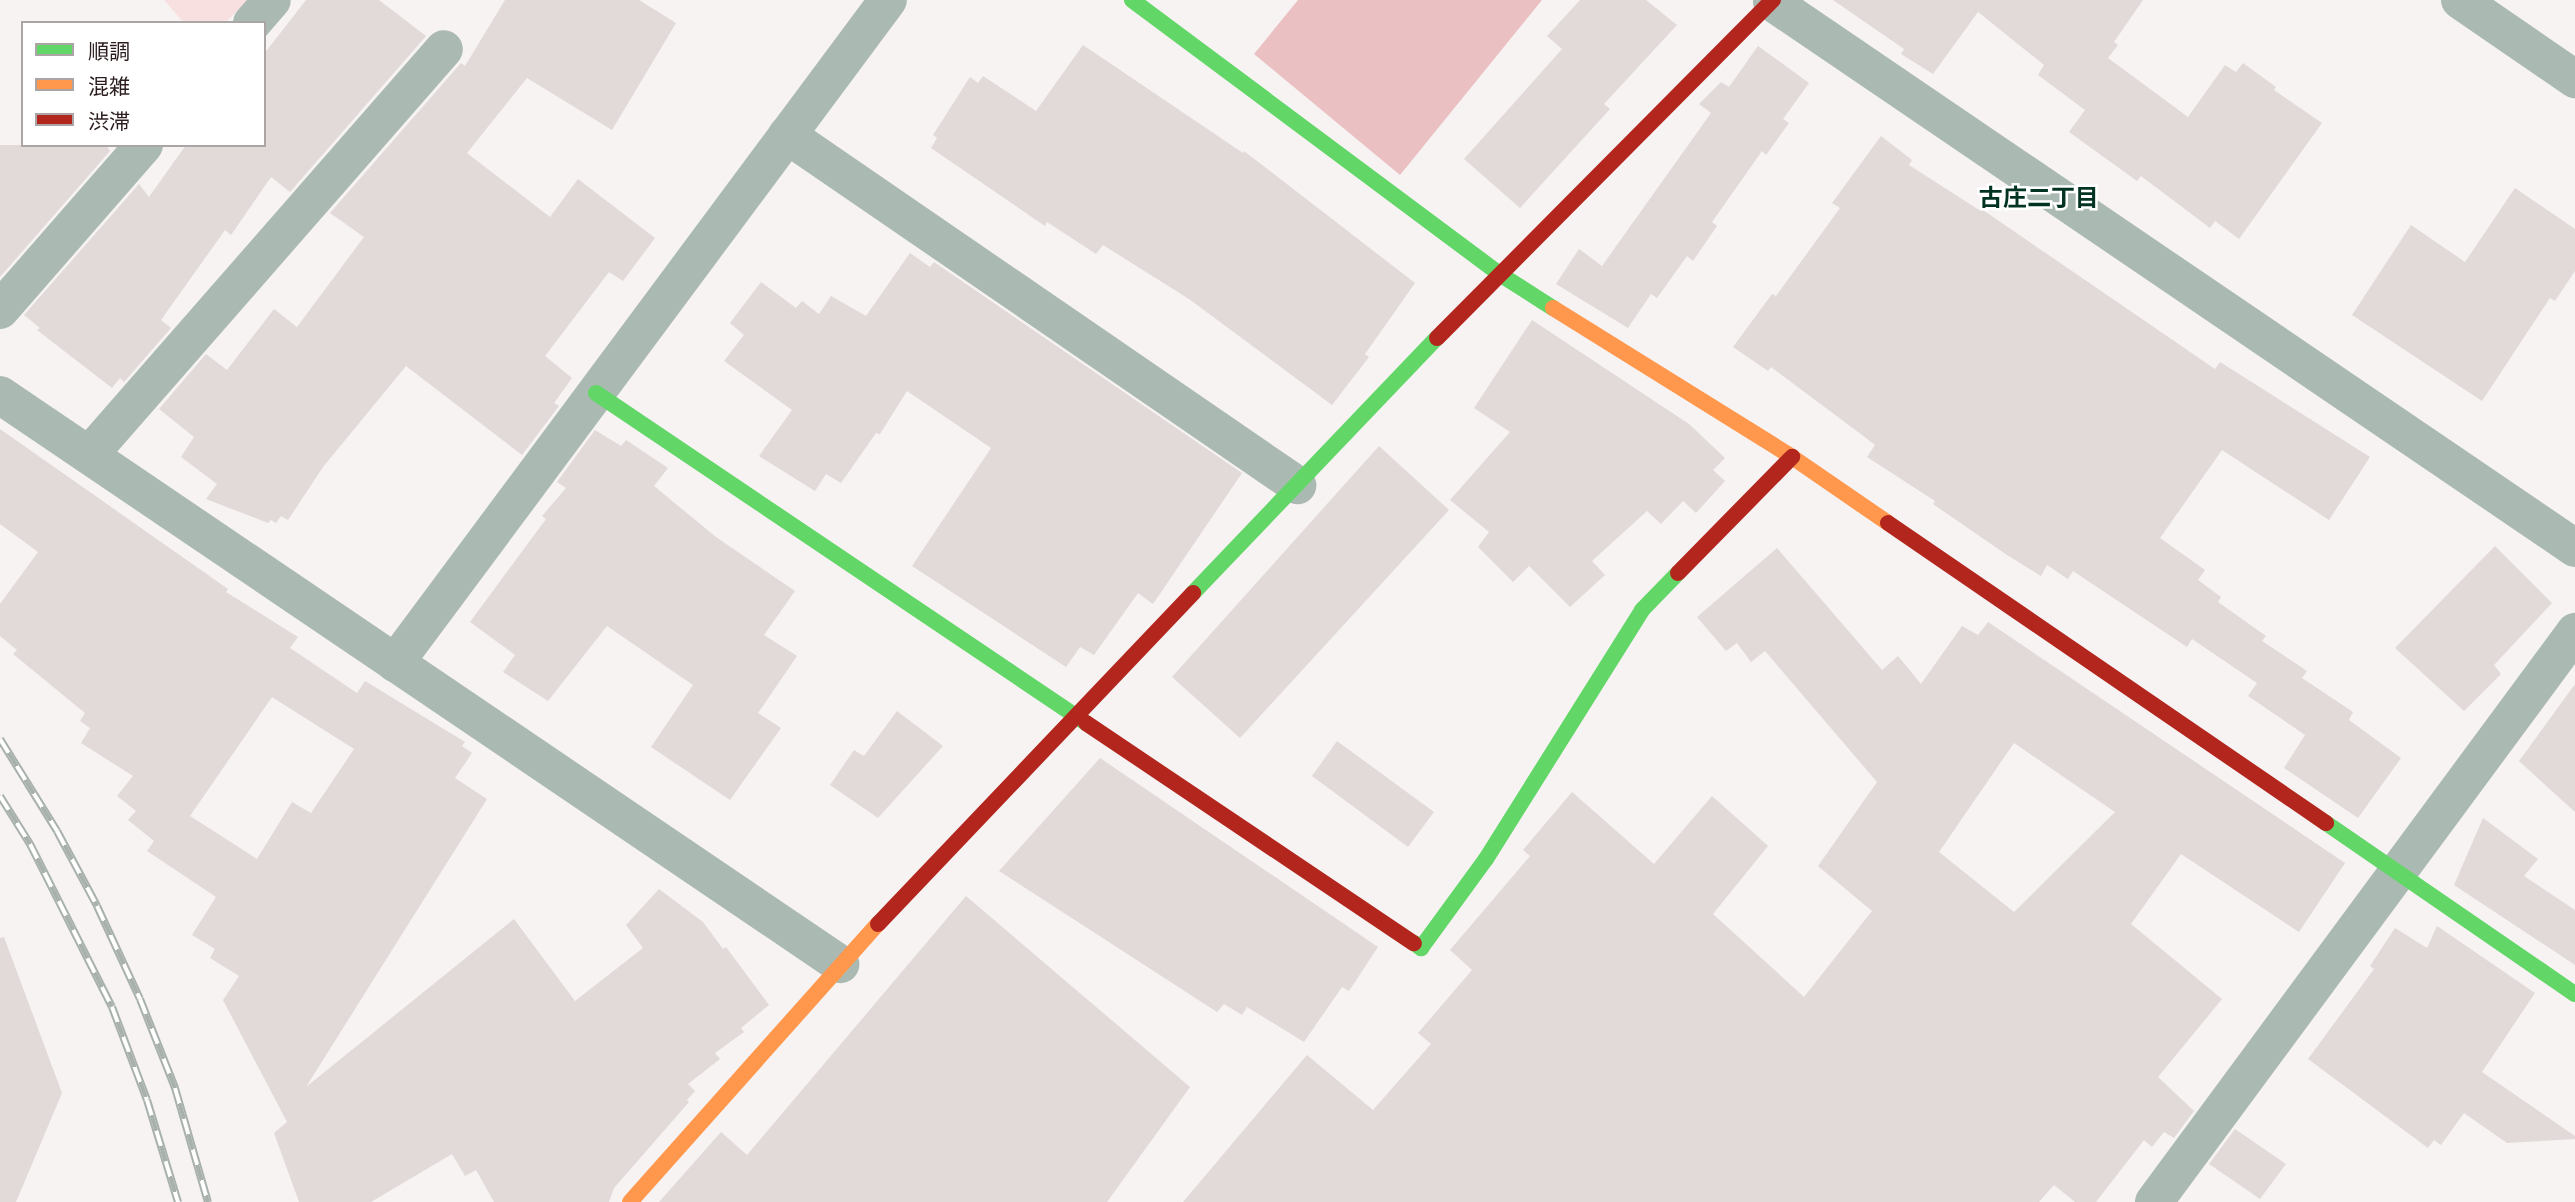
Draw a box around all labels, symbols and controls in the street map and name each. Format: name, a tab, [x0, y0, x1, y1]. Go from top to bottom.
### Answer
legend	[21, 21, 266, 147]
text: 順調	[88, 38, 130, 65]
text: 混雑	[88, 73, 130, 100]
text: 渋滞	[88, 108, 130, 135]
district label: 古庄二丁目	[1979, 184, 2099, 212]

